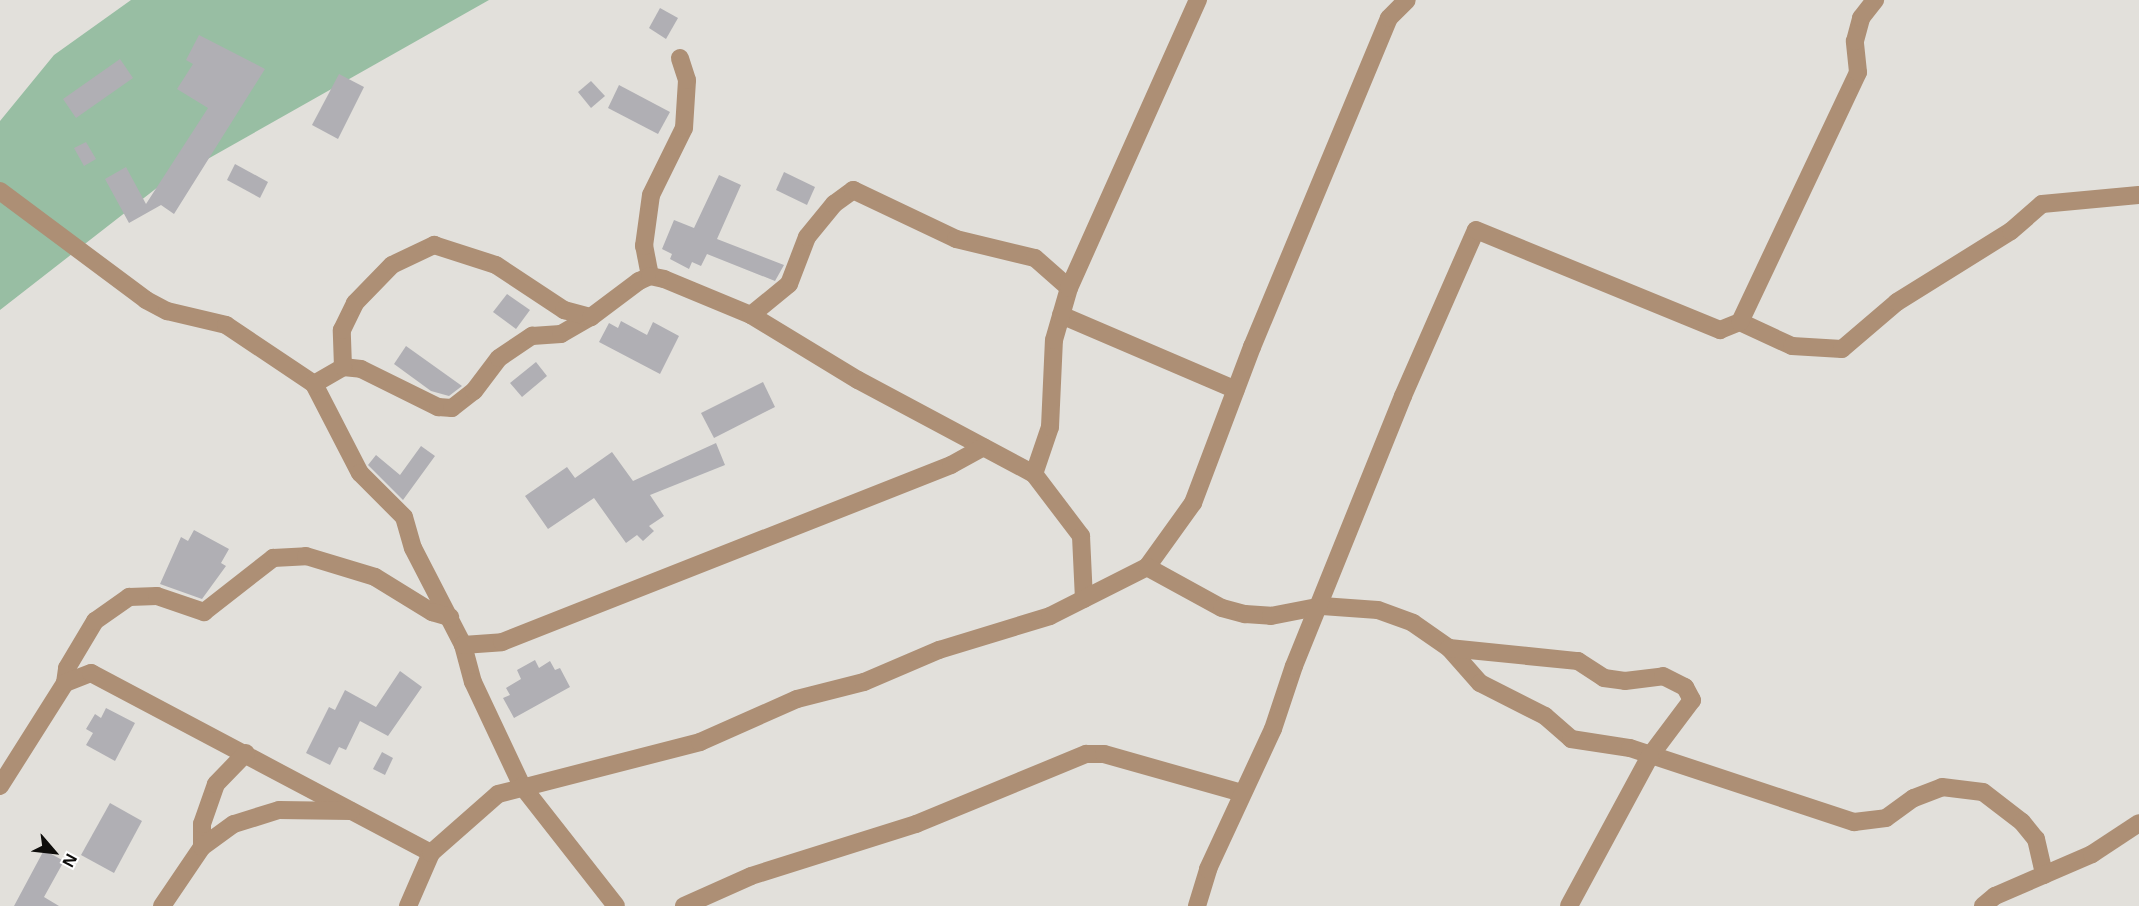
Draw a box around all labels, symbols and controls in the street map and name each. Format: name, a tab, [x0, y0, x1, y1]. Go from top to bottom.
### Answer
north arrow	[24, 822, 84, 882]
text: N	[57, 850, 83, 871]

